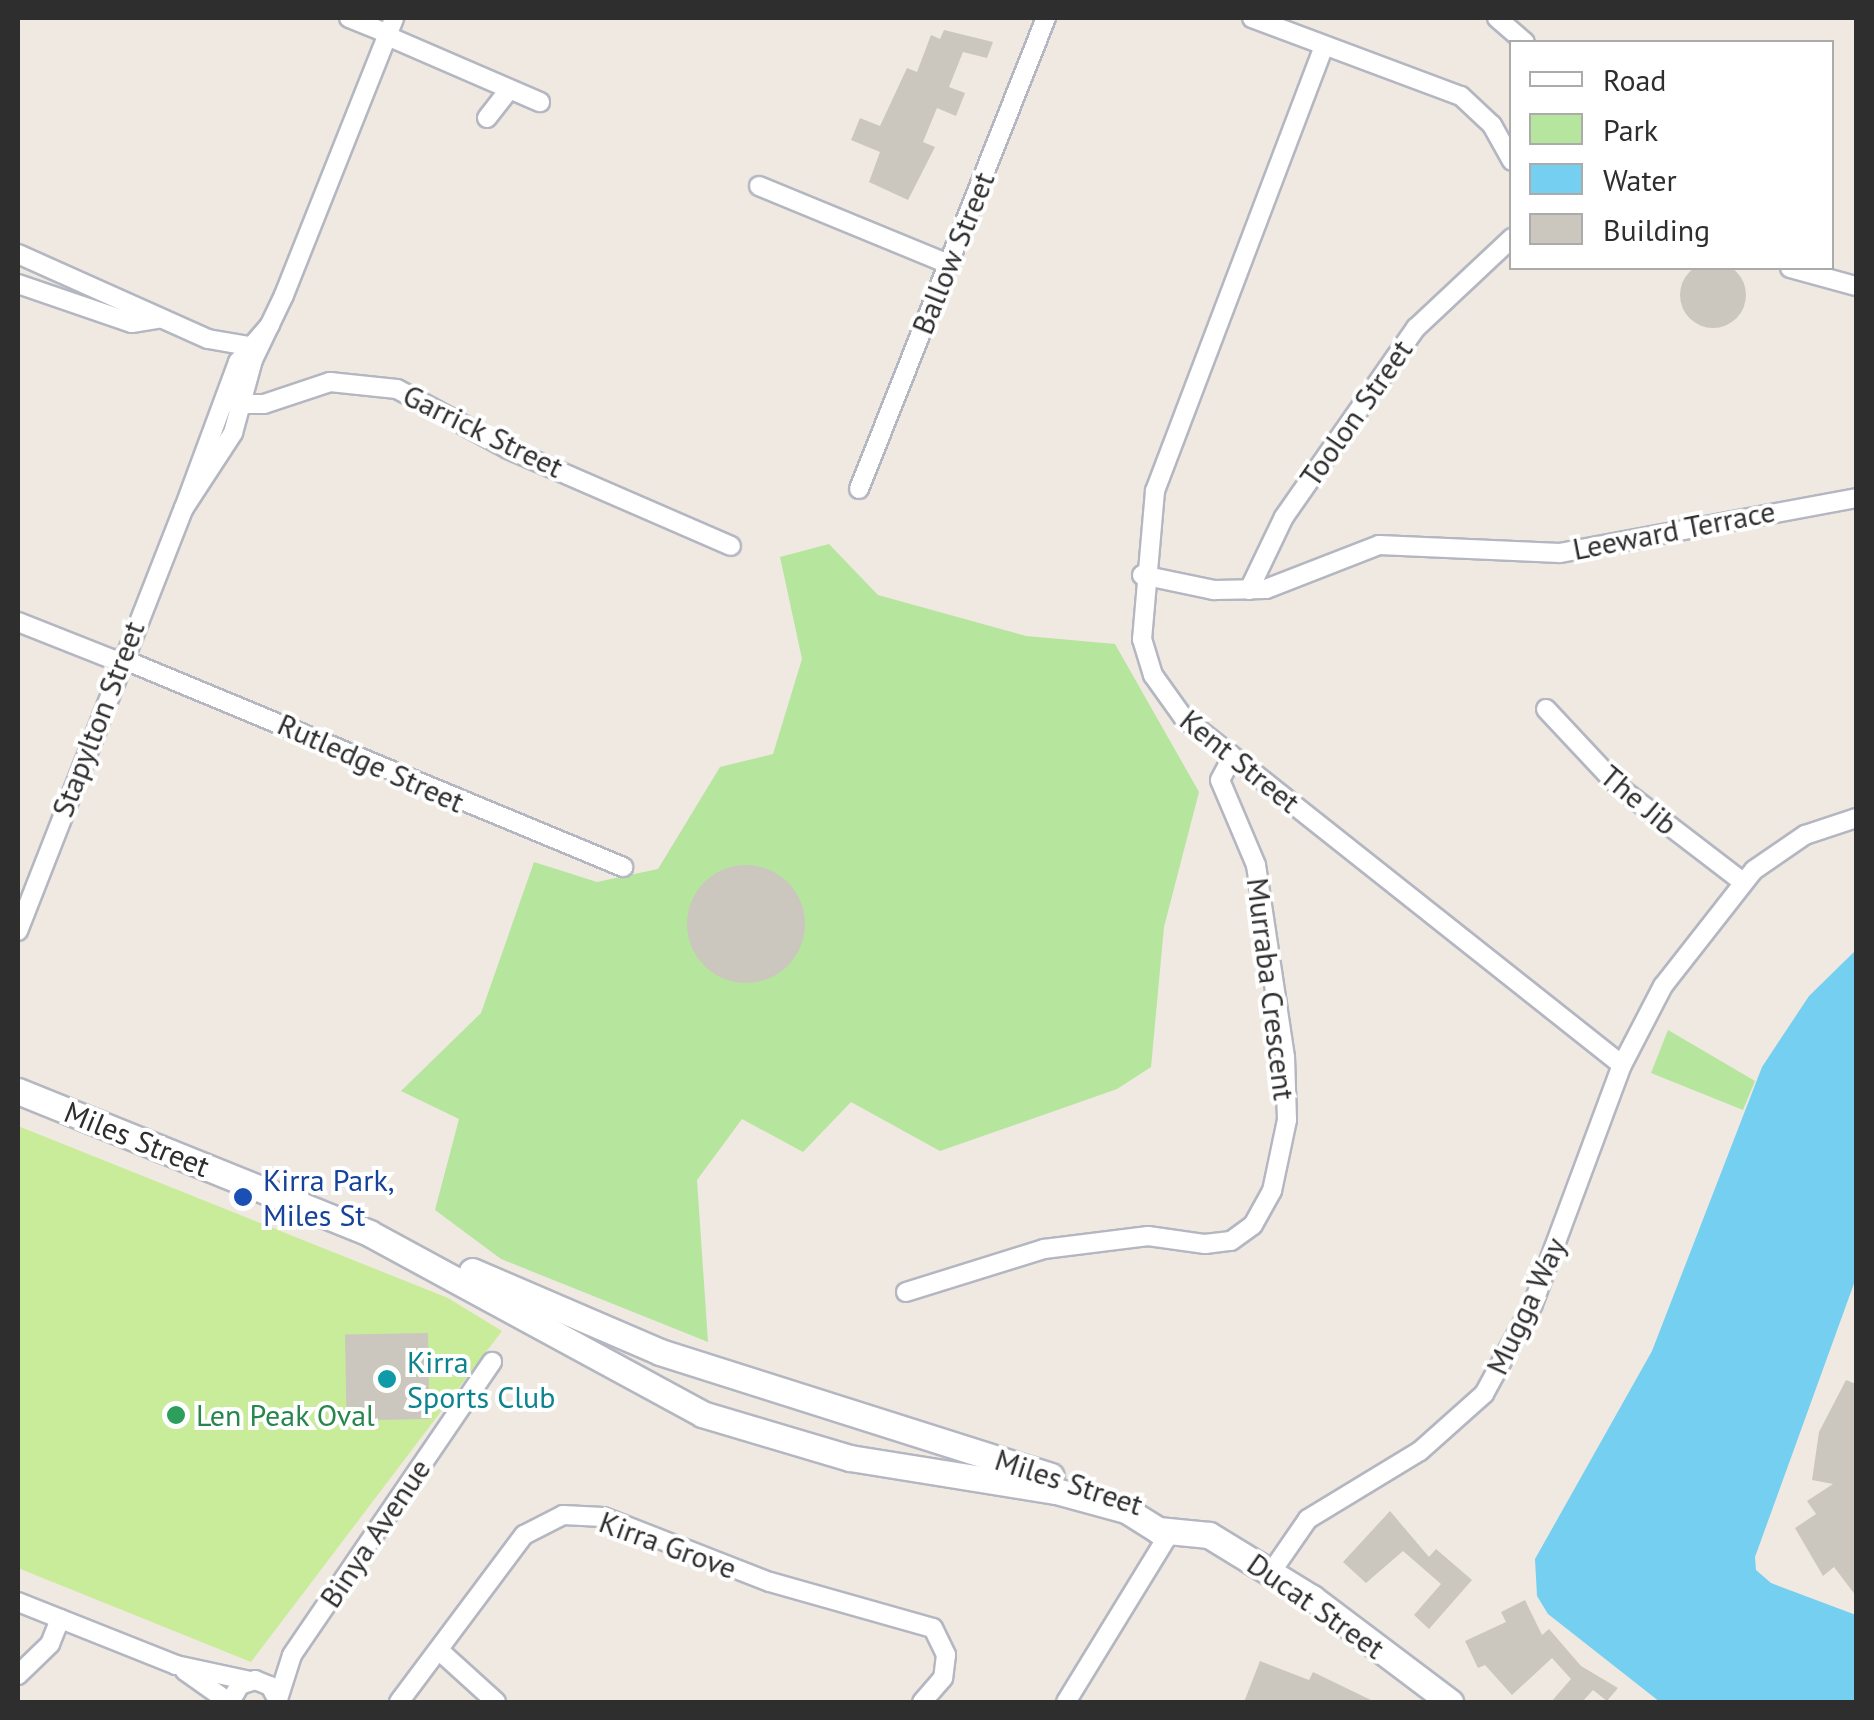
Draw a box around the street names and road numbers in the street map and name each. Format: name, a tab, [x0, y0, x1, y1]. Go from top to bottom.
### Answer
street label: Ballow Street	[904, 166, 1002, 340]
street label: Toolon Street	[1292, 333, 1420, 493]
street label: Garrick Street	[397, 377, 569, 485]
street label: Leeward Terrace	[1569, 493, 1779, 567]
street label: Stapylton Street	[44, 616, 152, 822]
street label: Kent Street	[1173, 702, 1307, 820]
street label: Rutledge Street	[272, 706, 470, 820]
street label: The Jib	[1593, 758, 1685, 842]
street label: Murraba Crescent	[1240, 876, 1302, 1102]
street label: Miles Street	[59, 1094, 215, 1184]
street label: Mugga Way	[1479, 1232, 1573, 1380]
street label: Miles Street	[991, 1441, 1147, 1523]
street label: Binya Avenue	[312, 1451, 438, 1615]
street label: Kirra Grove	[595, 1504, 741, 1586]
street label: Ducat Street	[1241, 1546, 1391, 1666]

